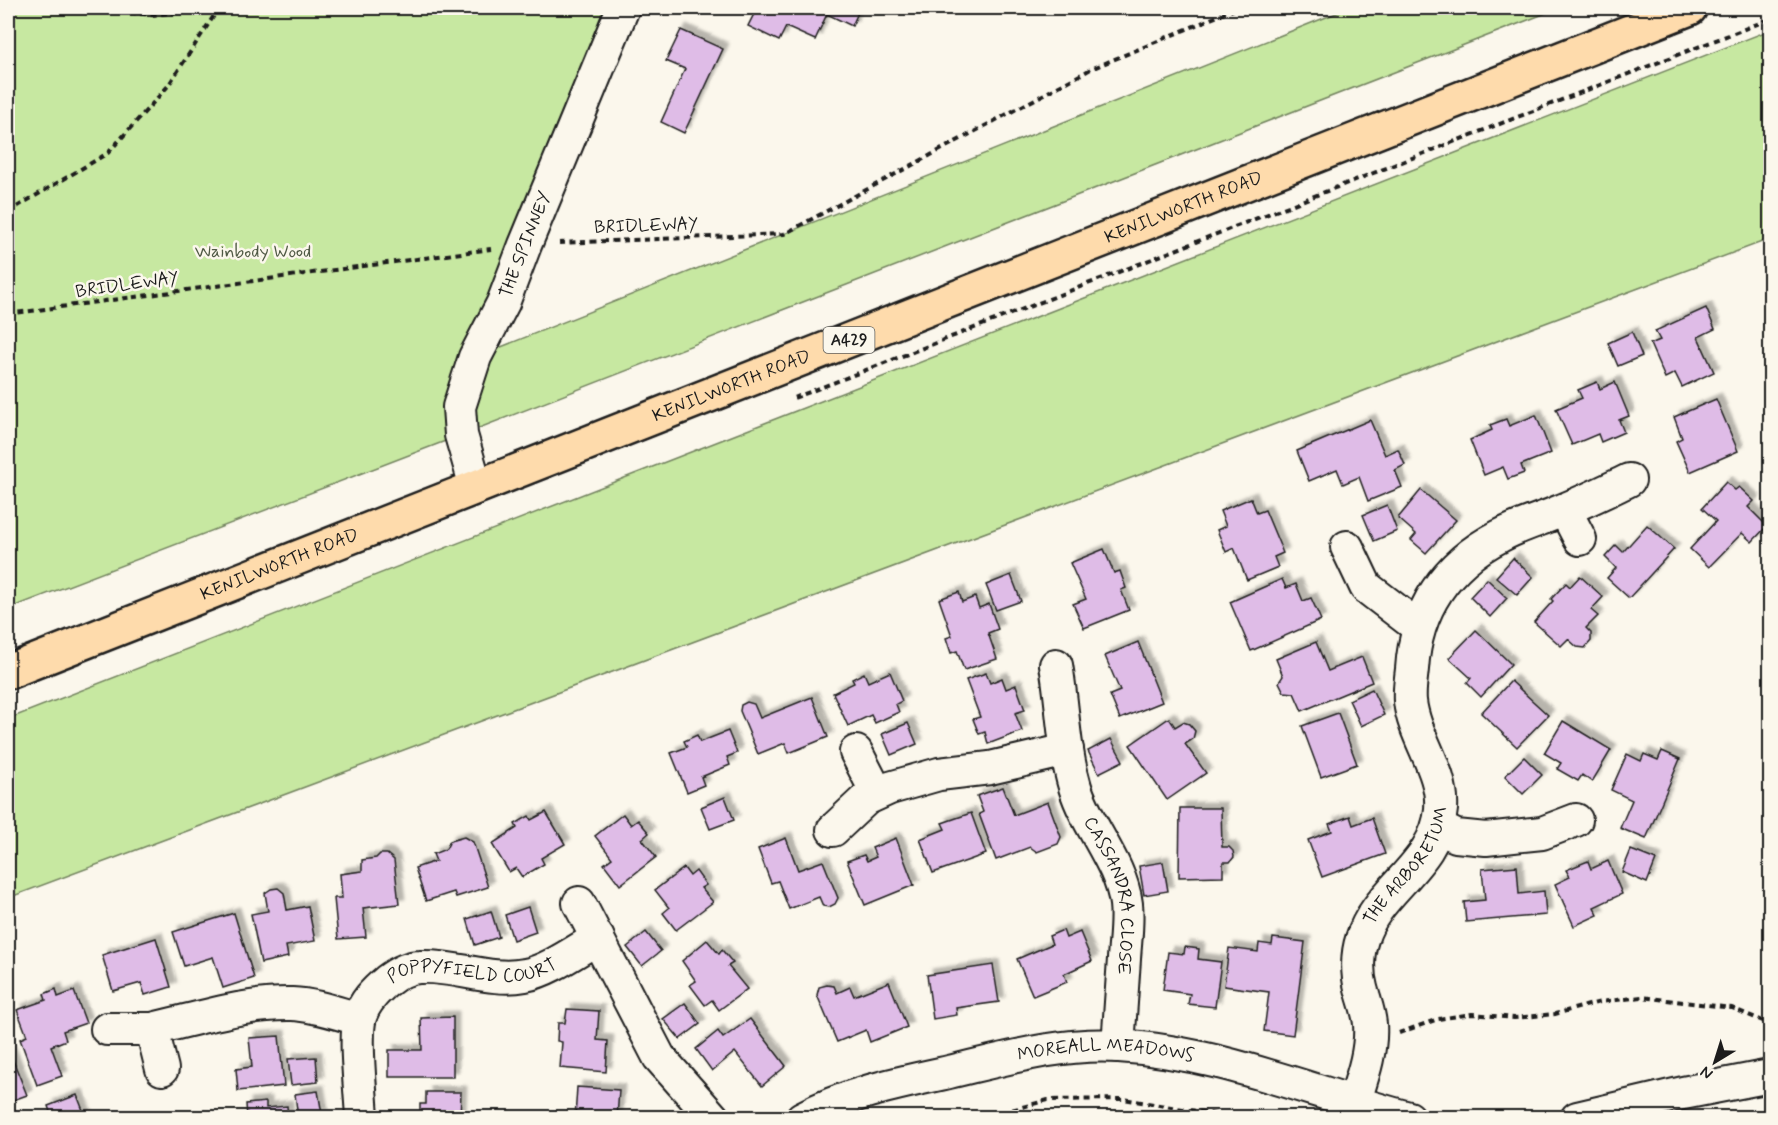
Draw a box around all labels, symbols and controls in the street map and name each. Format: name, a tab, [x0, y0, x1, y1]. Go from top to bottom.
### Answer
street label: KENILWORTH ROAD	[1101, 166, 1266, 250]
street label: THE SPINNEY	[494, 188, 558, 301]
street label: BRIDLEWAY	[594, 212, 698, 240]
park label: Wainbody Wood	[195, 240, 311, 264]
street label: BRIDLEWAY	[74, 266, 180, 304]
road number: A429	[824, 327, 874, 353]
street label: KENILWORTH ROAD	[649, 344, 814, 428]
street label: KENILWORTH ROAD	[197, 523, 362, 607]
street label: THE ARBORETUM	[1358, 805, 1453, 929]
street label: CASSANDRA CLOSE	[1078, 812, 1139, 976]
street label: POPPYFIELD COURT	[383, 953, 561, 989]
north arrow	[1685, 1032, 1745, 1092]
street label: MOREALL MEADOWS	[1015, 1033, 1196, 1068]
text: N	[1696, 1061, 1717, 1084]

